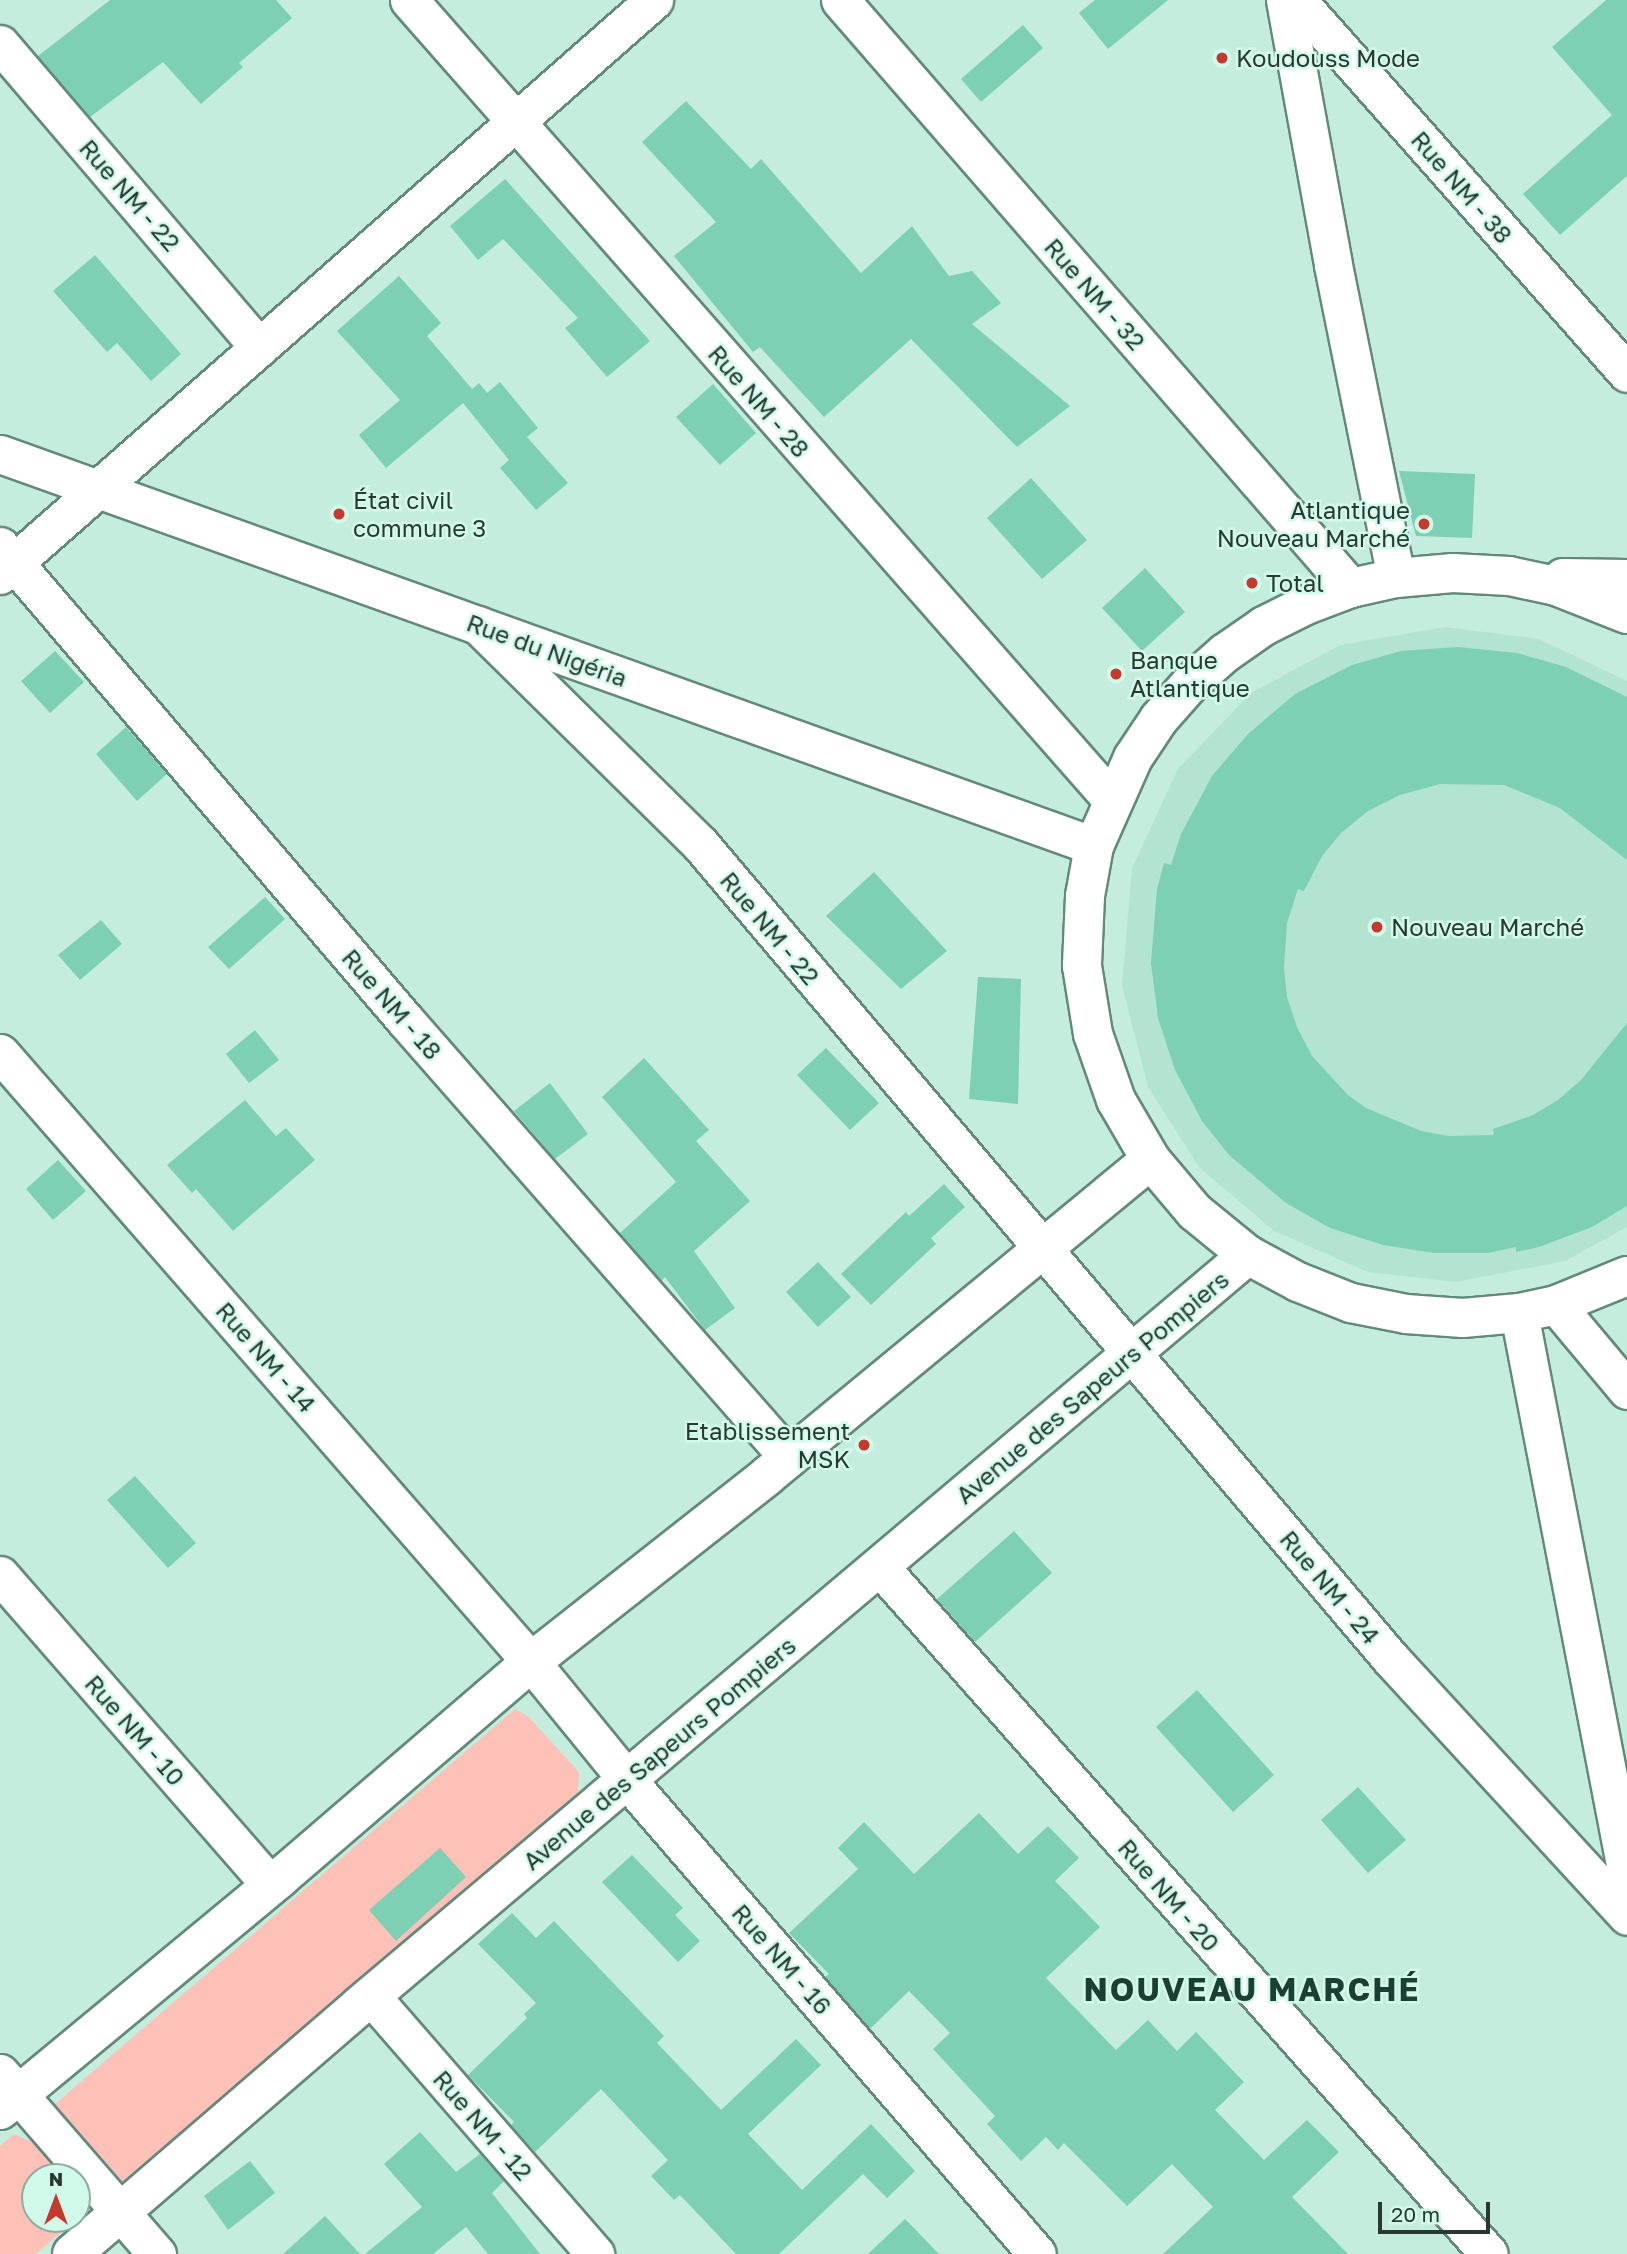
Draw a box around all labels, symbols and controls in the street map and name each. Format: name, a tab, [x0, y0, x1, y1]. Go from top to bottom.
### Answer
place label: Koudouss Mode	[1236, 44, 1420, 72]
marker: Koudouss Mode	[1214, 50, 1230, 66]
street label: Rue NM - 38	[1406, 125, 1518, 249]
street label: Rue NM - 22	[74, 133, 186, 257]
street label: Rue NM - 32	[1039, 232, 1151, 356]
street label: Rue NM - 28	[703, 339, 815, 463]
place label: État civil commune 3	[353, 486, 486, 542]
place label: Atlantique Nouveau Marché	[1217, 496, 1410, 552]
marker: État civil commune 3	[331, 506, 347, 522]
marker: Atlantique Nouveau Marché	[1416, 516, 1432, 532]
place label: Total	[1266, 569, 1324, 597]
marker: Total	[1244, 575, 1260, 591]
street label: Rue du Nigéria	[463, 608, 631, 692]
place label: Banque Atlantique	[1130, 646, 1250, 702]
marker: Banque Atlantique	[1108, 666, 1124, 682]
street label: Rue NM - 22	[715, 866, 825, 990]
place label: Nouveau Marché	[1391, 913, 1584, 941]
marker: Nouveau Marché	[1369, 919, 1385, 935]
street label: Rue NM - 18	[336, 943, 448, 1065]
street label: Avenue des Sapeurs Pompiers	[950, 1265, 1234, 1509]
street label: Rue NM - 14	[210, 1296, 322, 1418]
place label: Etablissement MSK	[685, 1417, 850, 1473]
marker: Etablissement MSK	[856, 1437, 872, 1453]
street label: Rue NM - 24	[1274, 1525, 1386, 1649]
street label: Avenue des Sapeurs Pompiers	[517, 1631, 801, 1875]
street label: Rue NM - 10	[79, 1669, 191, 1791]
street label: Rue NM - 20	[1113, 1833, 1225, 1957]
street label: Rue NM - 16	[726, 1898, 838, 2020]
district label: NOUVEAU MARCHÉ	[1085, 1970, 1419, 2008]
street label: Rue NM - 12	[428, 2064, 538, 2186]
north arrow	[21, 2163, 91, 2233]
text: N	[49, 2167, 63, 2190]
scale bar	[1382, 2188, 1494, 2232]
text: 20 m	[1391, 2201, 1440, 2227]

